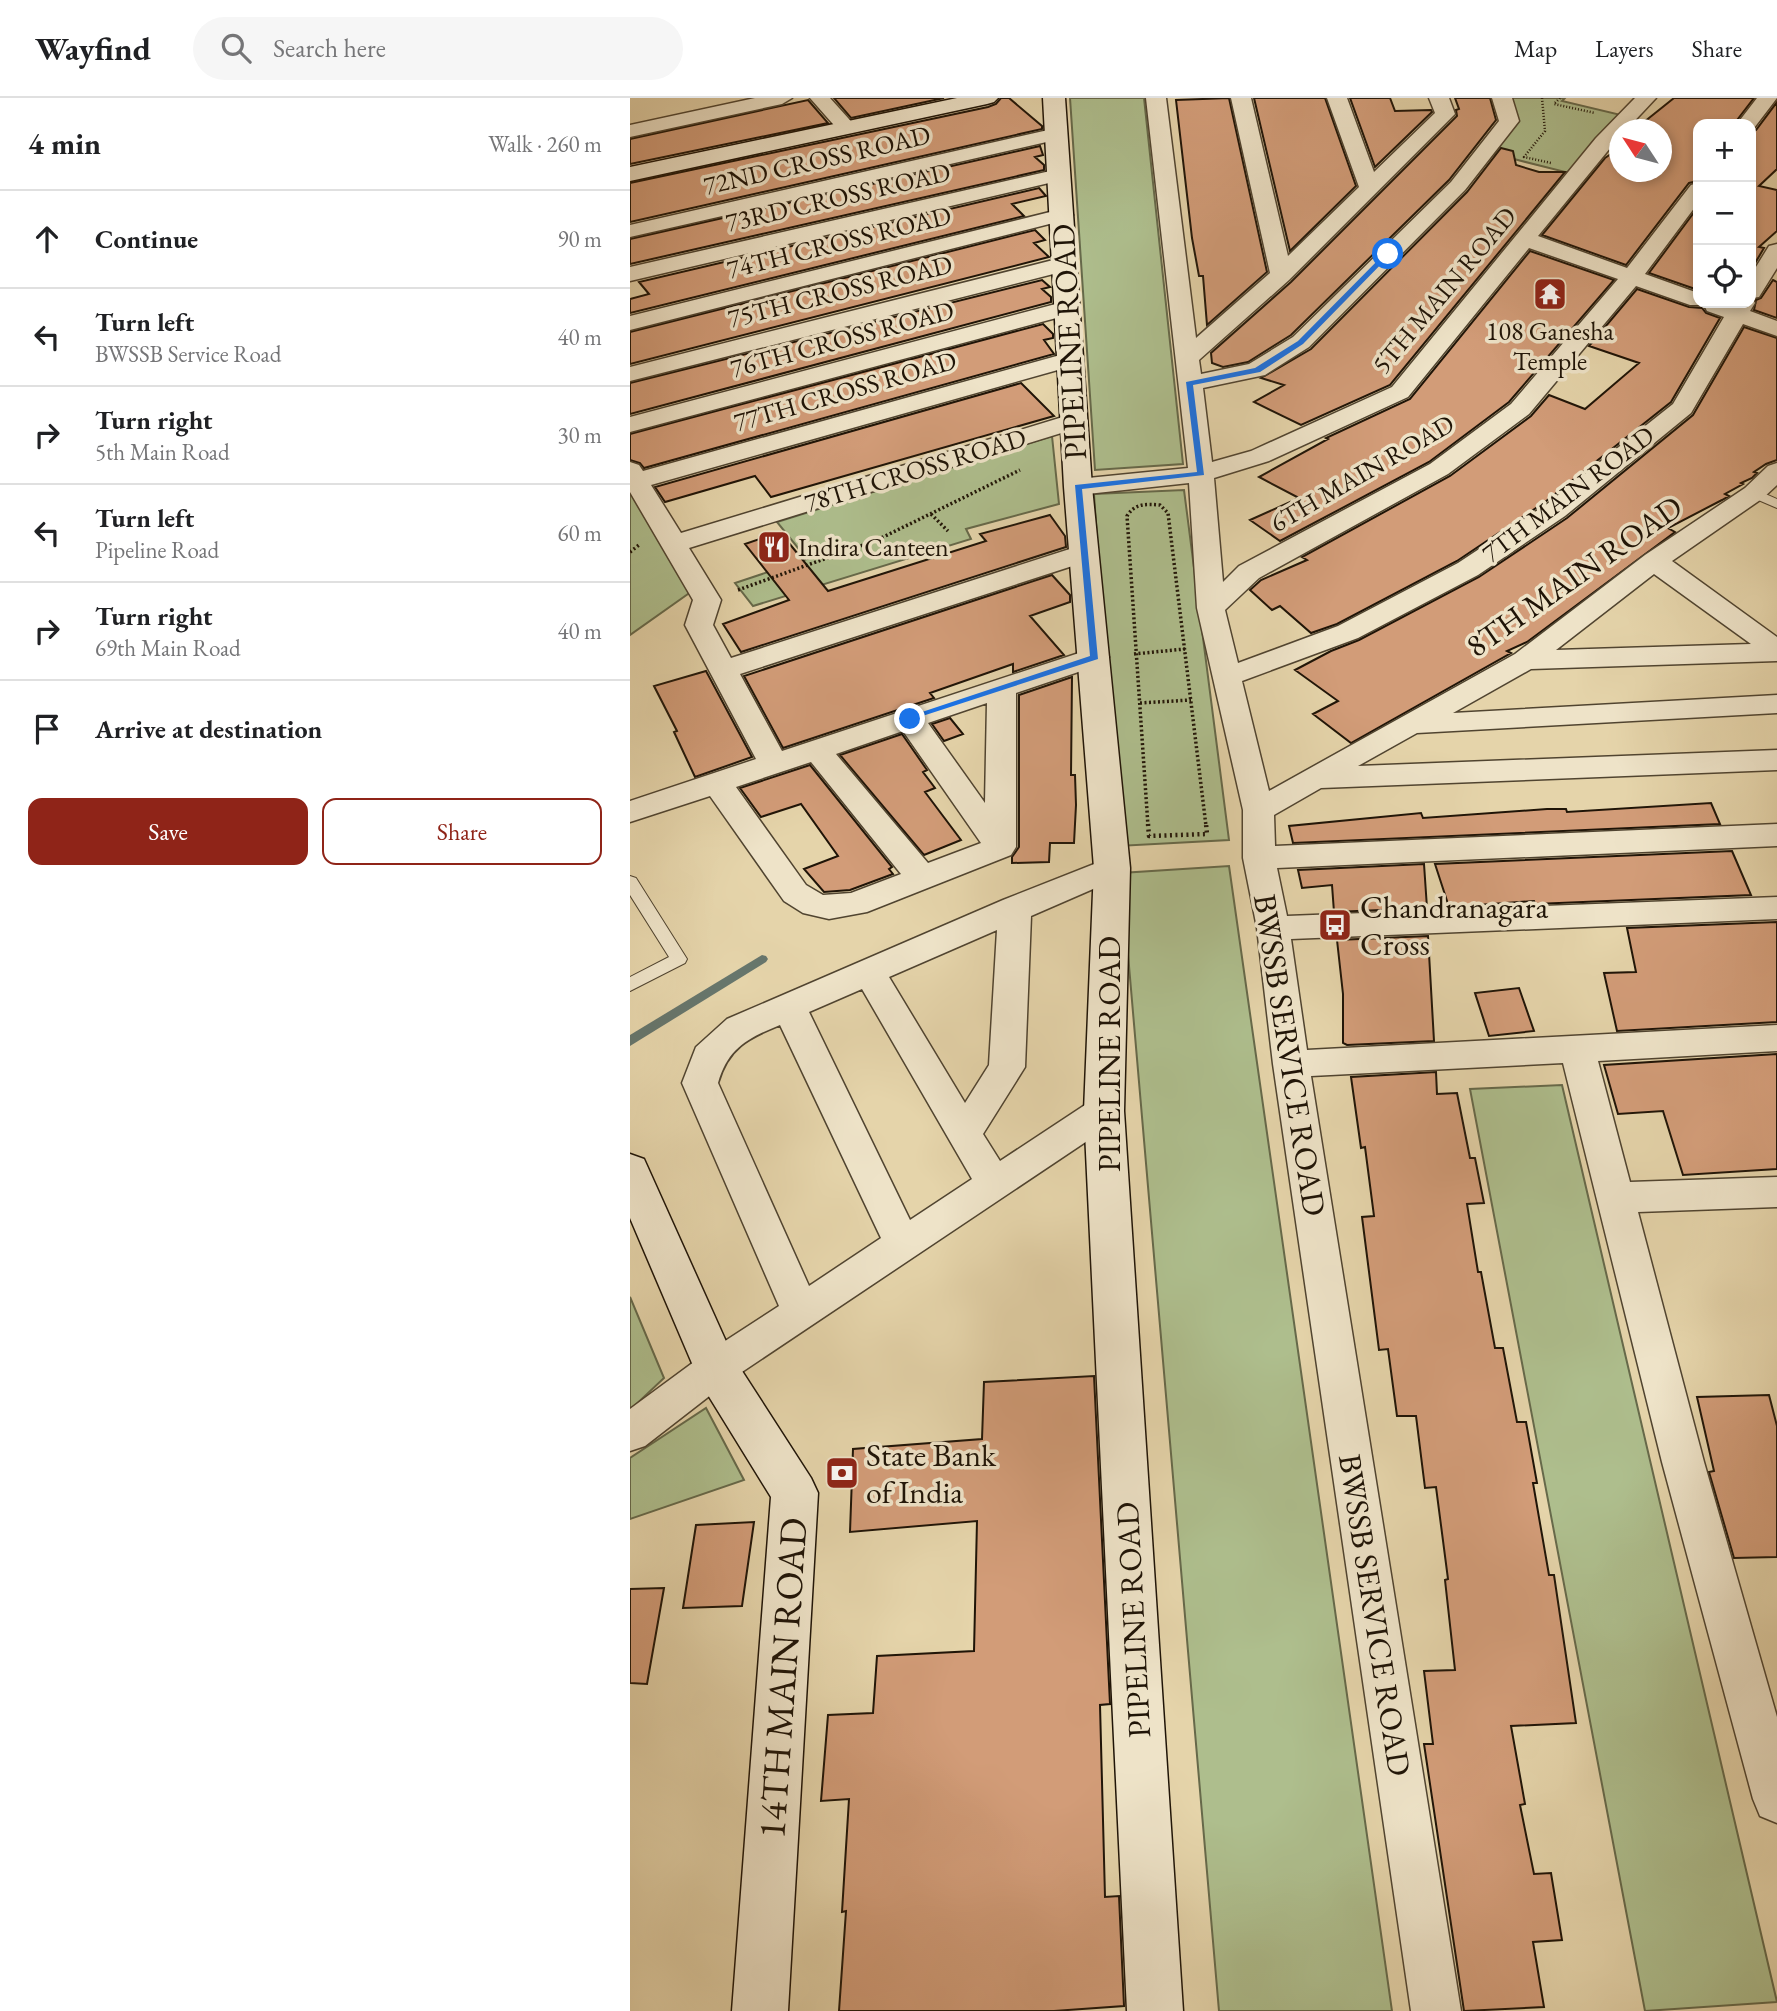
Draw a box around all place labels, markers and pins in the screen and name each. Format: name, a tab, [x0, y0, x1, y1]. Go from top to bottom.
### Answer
temple icon: 108 Ganesha Temple	[1531, 275, 1569, 313]
place label: 108 Ganesha Temple	[1486, 314, 1615, 378]
restaurant icon: Indira Canteen	[755, 528, 793, 566]
place label: Indira Canteen	[798, 530, 949, 564]
place label: Chandranagara Cross	[1360, 886, 1549, 965]
bus stop icon: Chandranagara Cross	[1316, 906, 1354, 944]
place label: State Bank of India	[866, 1434, 997, 1513]
bank icon: State Bank of India	[823, 1454, 861, 1492]

